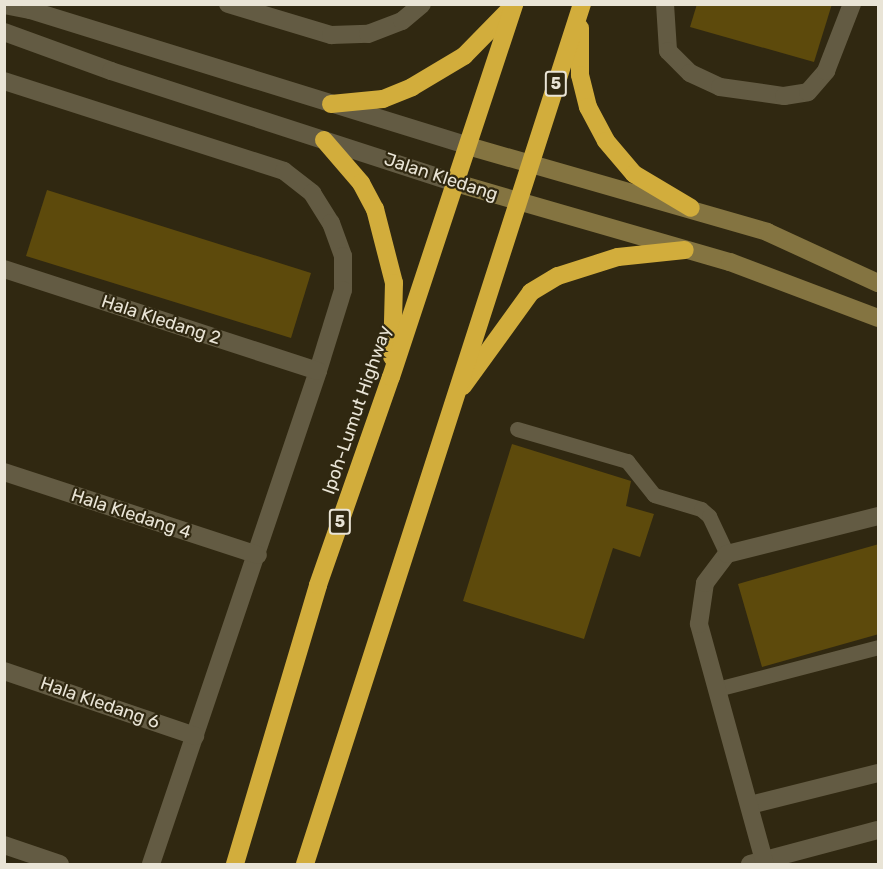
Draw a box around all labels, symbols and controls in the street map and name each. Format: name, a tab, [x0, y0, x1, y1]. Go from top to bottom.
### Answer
road number: 5	[544, 71, 568, 97]
street label: Jalan Kledang	[381, 148, 501, 206]
street label: Hala Kledang 2	[99, 291, 223, 349]
street label: Ipoh-Lumut Highway	[318, 323, 396, 497]
street label: Hala Kledang 4	[68, 484, 194, 544]
road number: 5	[328, 509, 352, 535]
street label: Hala Kledang 6	[38, 673, 162, 733]

